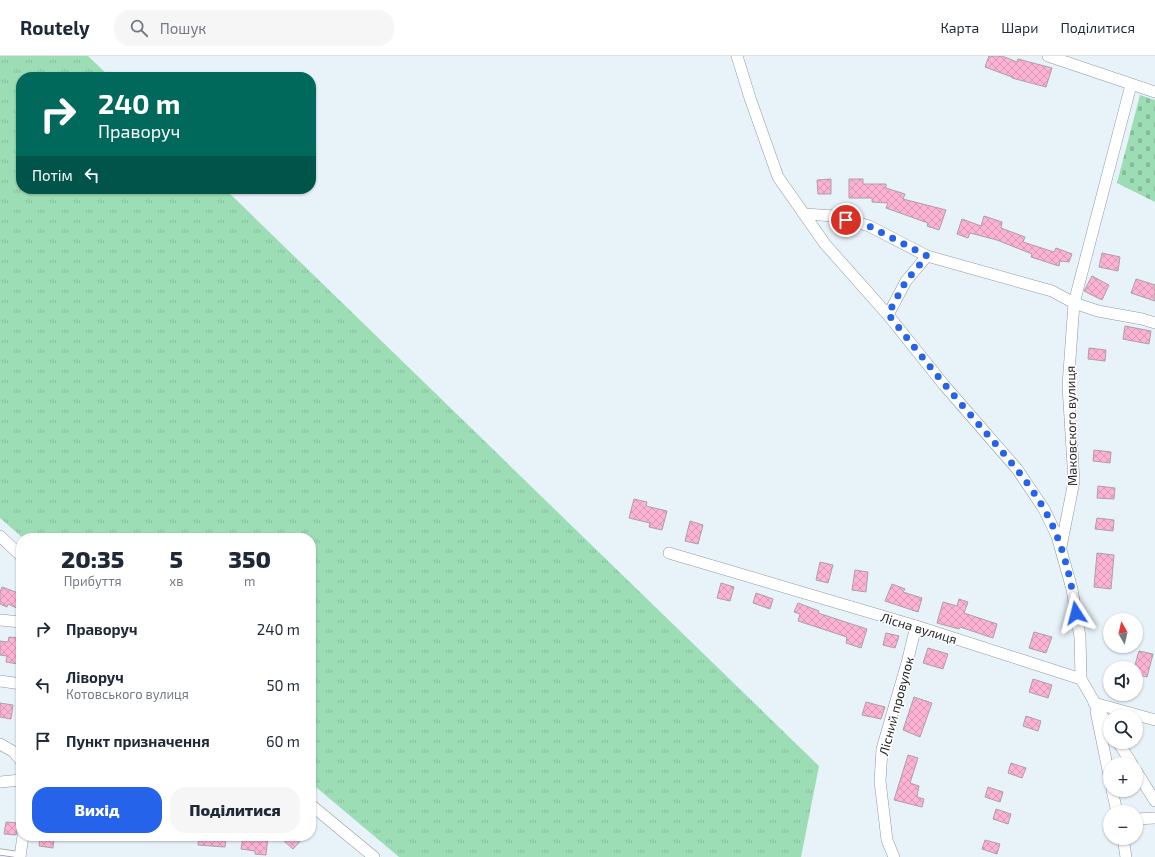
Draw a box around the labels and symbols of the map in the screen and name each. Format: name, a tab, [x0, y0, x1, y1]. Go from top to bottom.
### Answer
pin	[829, 203, 863, 237]
street label: Маковского вулиця	[1062, 366, 1080, 486]
position arrow	[1055, 592, 1097, 634]
street label: Лісна вулиця	[879, 609, 959, 647]
north arrow	[1103, 613, 1143, 653]
street label: Лісний провулок	[875, 655, 917, 757]

